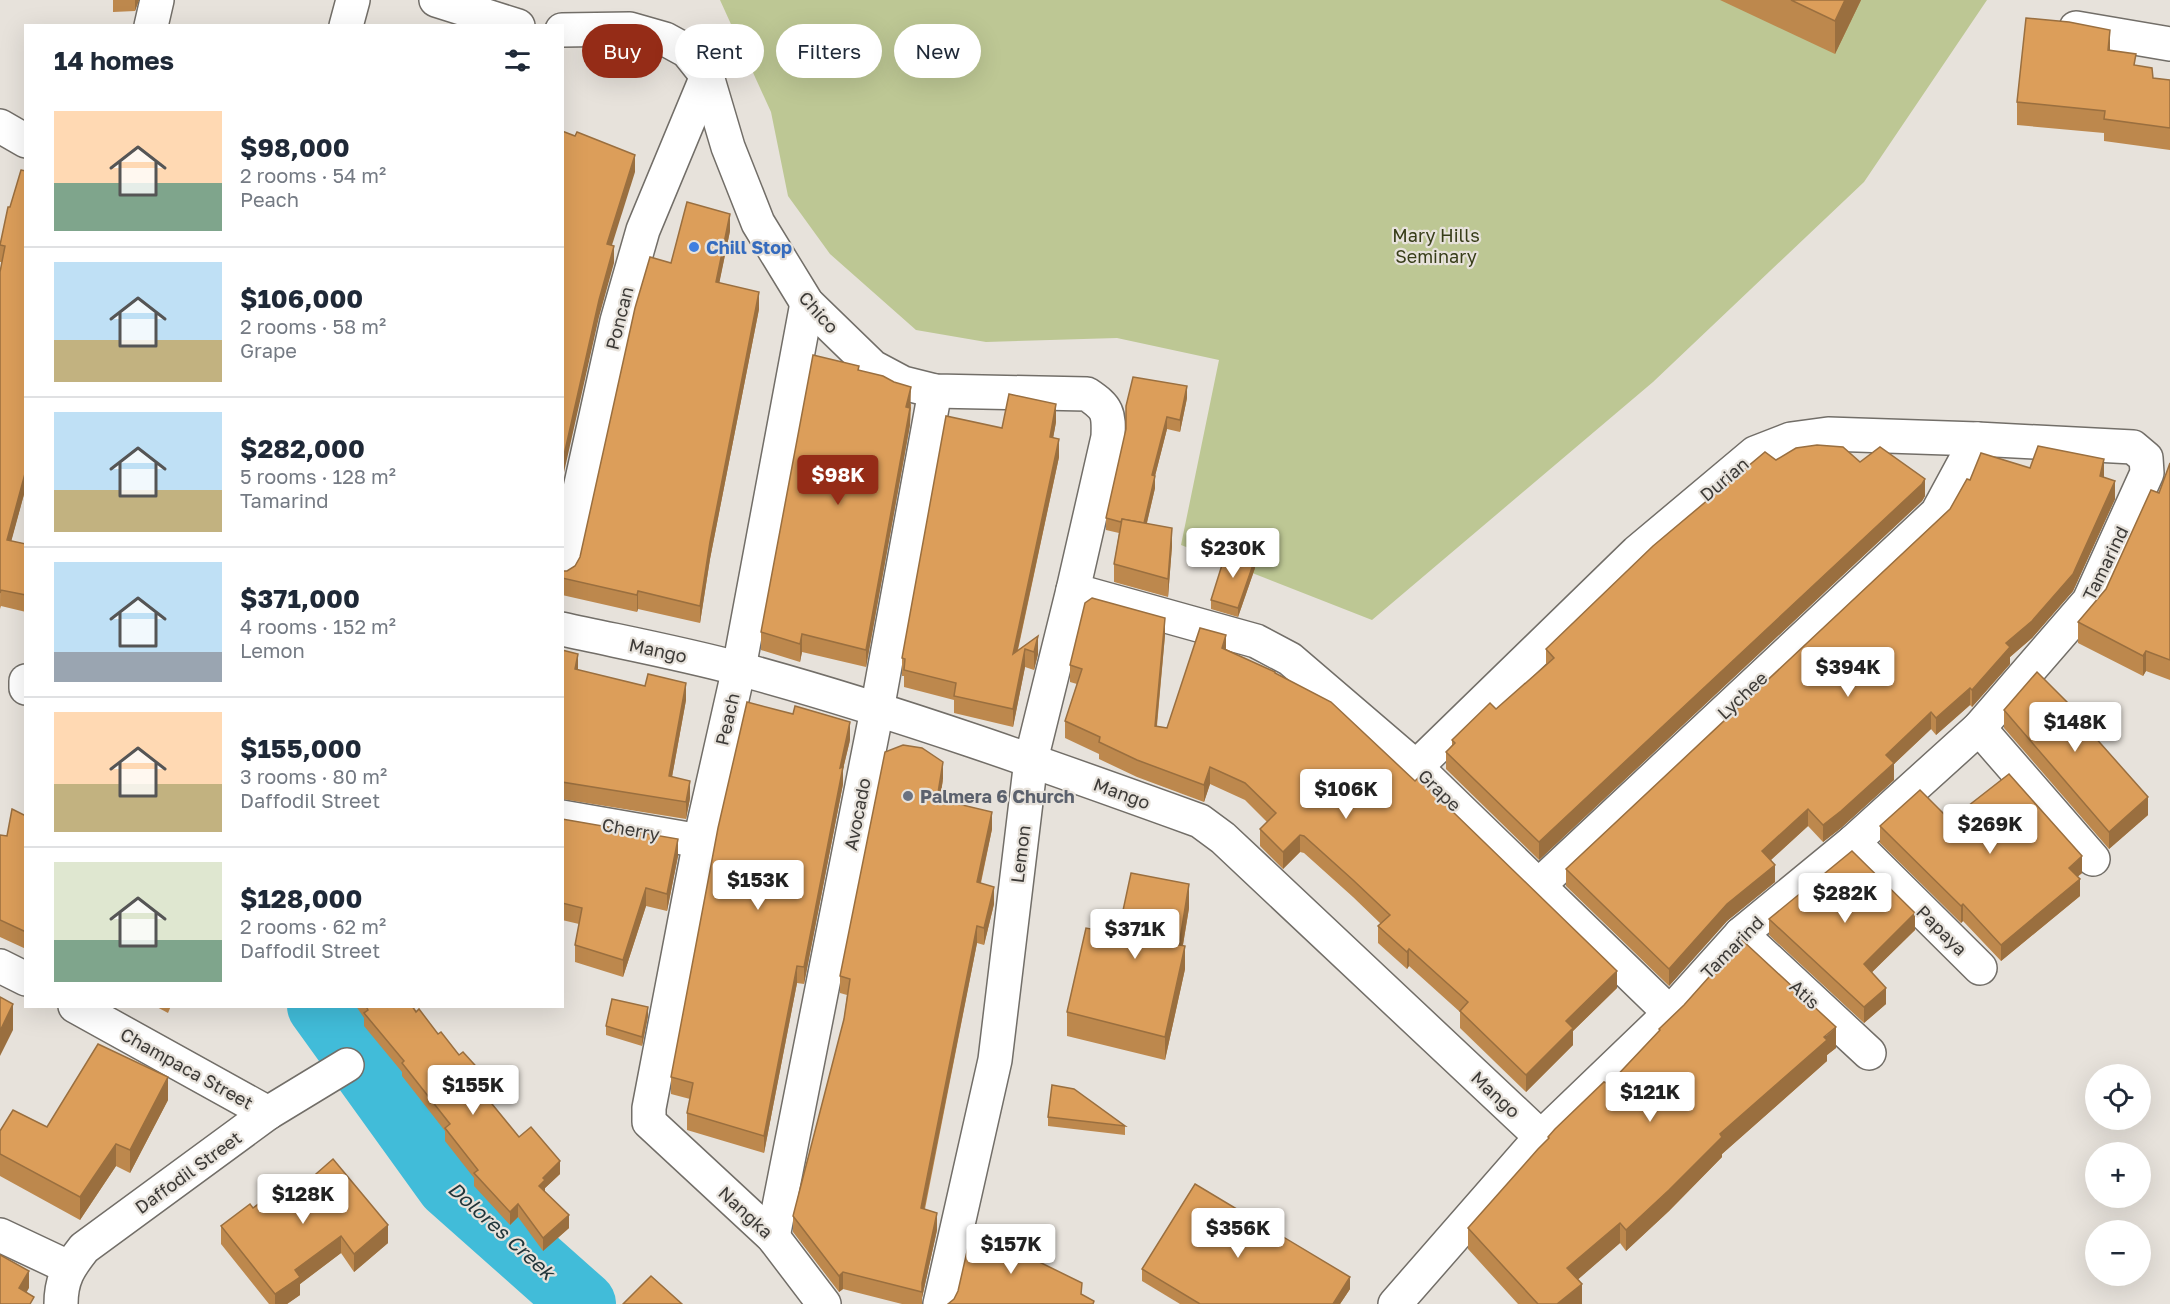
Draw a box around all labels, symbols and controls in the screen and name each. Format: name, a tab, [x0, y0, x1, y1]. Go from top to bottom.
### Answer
chip: Buy	[582, 24, 663, 78]
chip: Rent	[675, 24, 764, 78]
chip: Filters	[776, 24, 882, 78]
chip: New	[894, 24, 981, 78]
icon: filters	[501, 44, 534, 77]
text: 14 homes	[54, 45, 174, 76]
text: $98,000	[240, 132, 350, 163]
icon: home	[102, 135, 174, 207]
text: 2 rooms · 54 m²	[240, 163, 386, 187]
text: Peach	[240, 187, 299, 211]
park label: Mary Hills Seminary	[1392, 224, 1480, 267]
place label: Chill Stop	[706, 236, 792, 258]
marker: Chill Stop	[687, 240, 701, 254]
text: $106,000	[240, 283, 363, 314]
street label: Poncan	[601, 284, 637, 352]
icon: home	[102, 286, 174, 358]
street label: Chico	[795, 287, 843, 337]
text: 2 rooms · 58 m²	[240, 314, 386, 338]
text: Grape	[240, 338, 297, 362]
text: $282,000	[240, 433, 365, 464]
icon: home	[102, 436, 174, 508]
street label: Durian	[1695, 452, 1753, 506]
pin: $98K	[802, 455, 874, 506]
text: $98K	[811, 462, 865, 486]
text: 5 rooms · 128 m²	[240, 464, 396, 488]
text: Tamarind	[240, 488, 329, 512]
street label: Tamarind	[2078, 522, 2132, 604]
pin: $230K	[1191, 528, 1275, 579]
text: $230K	[1200, 535, 1266, 559]
text: $371,000	[240, 583, 360, 614]
icon: home	[102, 586, 174, 658]
text: 4 rooms · 152 m²	[240, 614, 396, 638]
street label: Mango	[627, 633, 689, 667]
text: Lemon	[240, 638, 305, 662]
pin: $394K	[1806, 647, 1890, 698]
text: $394K	[1815, 654, 1881, 678]
street label: Lychee	[1712, 666, 1772, 724]
street label: Peach	[710, 691, 744, 747]
pin: $148K	[2033, 702, 2117, 753]
text: $148K	[2043, 709, 2107, 733]
text: $155,000	[240, 733, 362, 764]
icon: home	[102, 736, 174, 808]
text: 3 rooms · 80 m²	[240, 764, 387, 788]
street label: Grape	[1414, 764, 1466, 816]
pin: $106K	[1304, 769, 1388, 820]
street label: Mango	[1091, 773, 1153, 813]
street label: Avocado	[839, 776, 875, 852]
text: $106K	[1314, 776, 1378, 800]
place label: Palmera 6 Church	[920, 785, 1075, 807]
text: Daffodil Street	[240, 788, 380, 812]
marker: Palmera 6 Church	[901, 789, 915, 803]
pin: $269K	[1948, 804, 2032, 855]
text: $269K	[1957, 811, 2023, 835]
street label: Cherry	[600, 813, 662, 845]
street label: Lemon	[1006, 824, 1034, 884]
pin: $153K	[716, 860, 800, 911]
text: $153K	[727, 867, 789, 891]
pin: $282K	[1803, 873, 1887, 924]
text: $282K	[1812, 880, 1878, 904]
text: $128,000	[240, 883, 362, 914]
icon: home	[102, 886, 174, 958]
street label: Papaya	[1912, 900, 1972, 960]
pin: $371K	[1093, 909, 1177, 960]
street label: Tamarind	[1696, 911, 1768, 983]
text: 2 rooms · 62 m²	[240, 914, 386, 938]
text: $371K	[1104, 916, 1166, 940]
text: Daffodil Street	[240, 938, 380, 962]
street label: Atis	[1785, 975, 1825, 1013]
street label: Champaca Street	[117, 1022, 257, 1114]
map controls	[2085, 1064, 2151, 1286]
button: locate	[2085, 1064, 2151, 1130]
pin: $155K	[431, 1065, 515, 1116]
street label: Mango	[1467, 1066, 1525, 1122]
text: $155K	[442, 1072, 504, 1096]
pin: $121K	[1608, 1072, 1692, 1123]
text: $121K	[1620, 1079, 1680, 1103]
street label: Daffodil Street	[131, 1126, 245, 1218]
button: +	[2085, 1142, 2151, 1208]
pin: $128K	[261, 1174, 345, 1225]
water label: Dolores Creek	[444, 1176, 562, 1286]
text: $128K	[271, 1181, 335, 1205]
street label: Nangka	[714, 1181, 778, 1243]
pin: $356K	[1196, 1208, 1280, 1259]
text: $356K	[1206, 1215, 1271, 1239]
button: −	[2085, 1220, 2151, 1286]
pin: $157K	[969, 1224, 1053, 1275]
text: $157K	[980, 1231, 1042, 1255]

